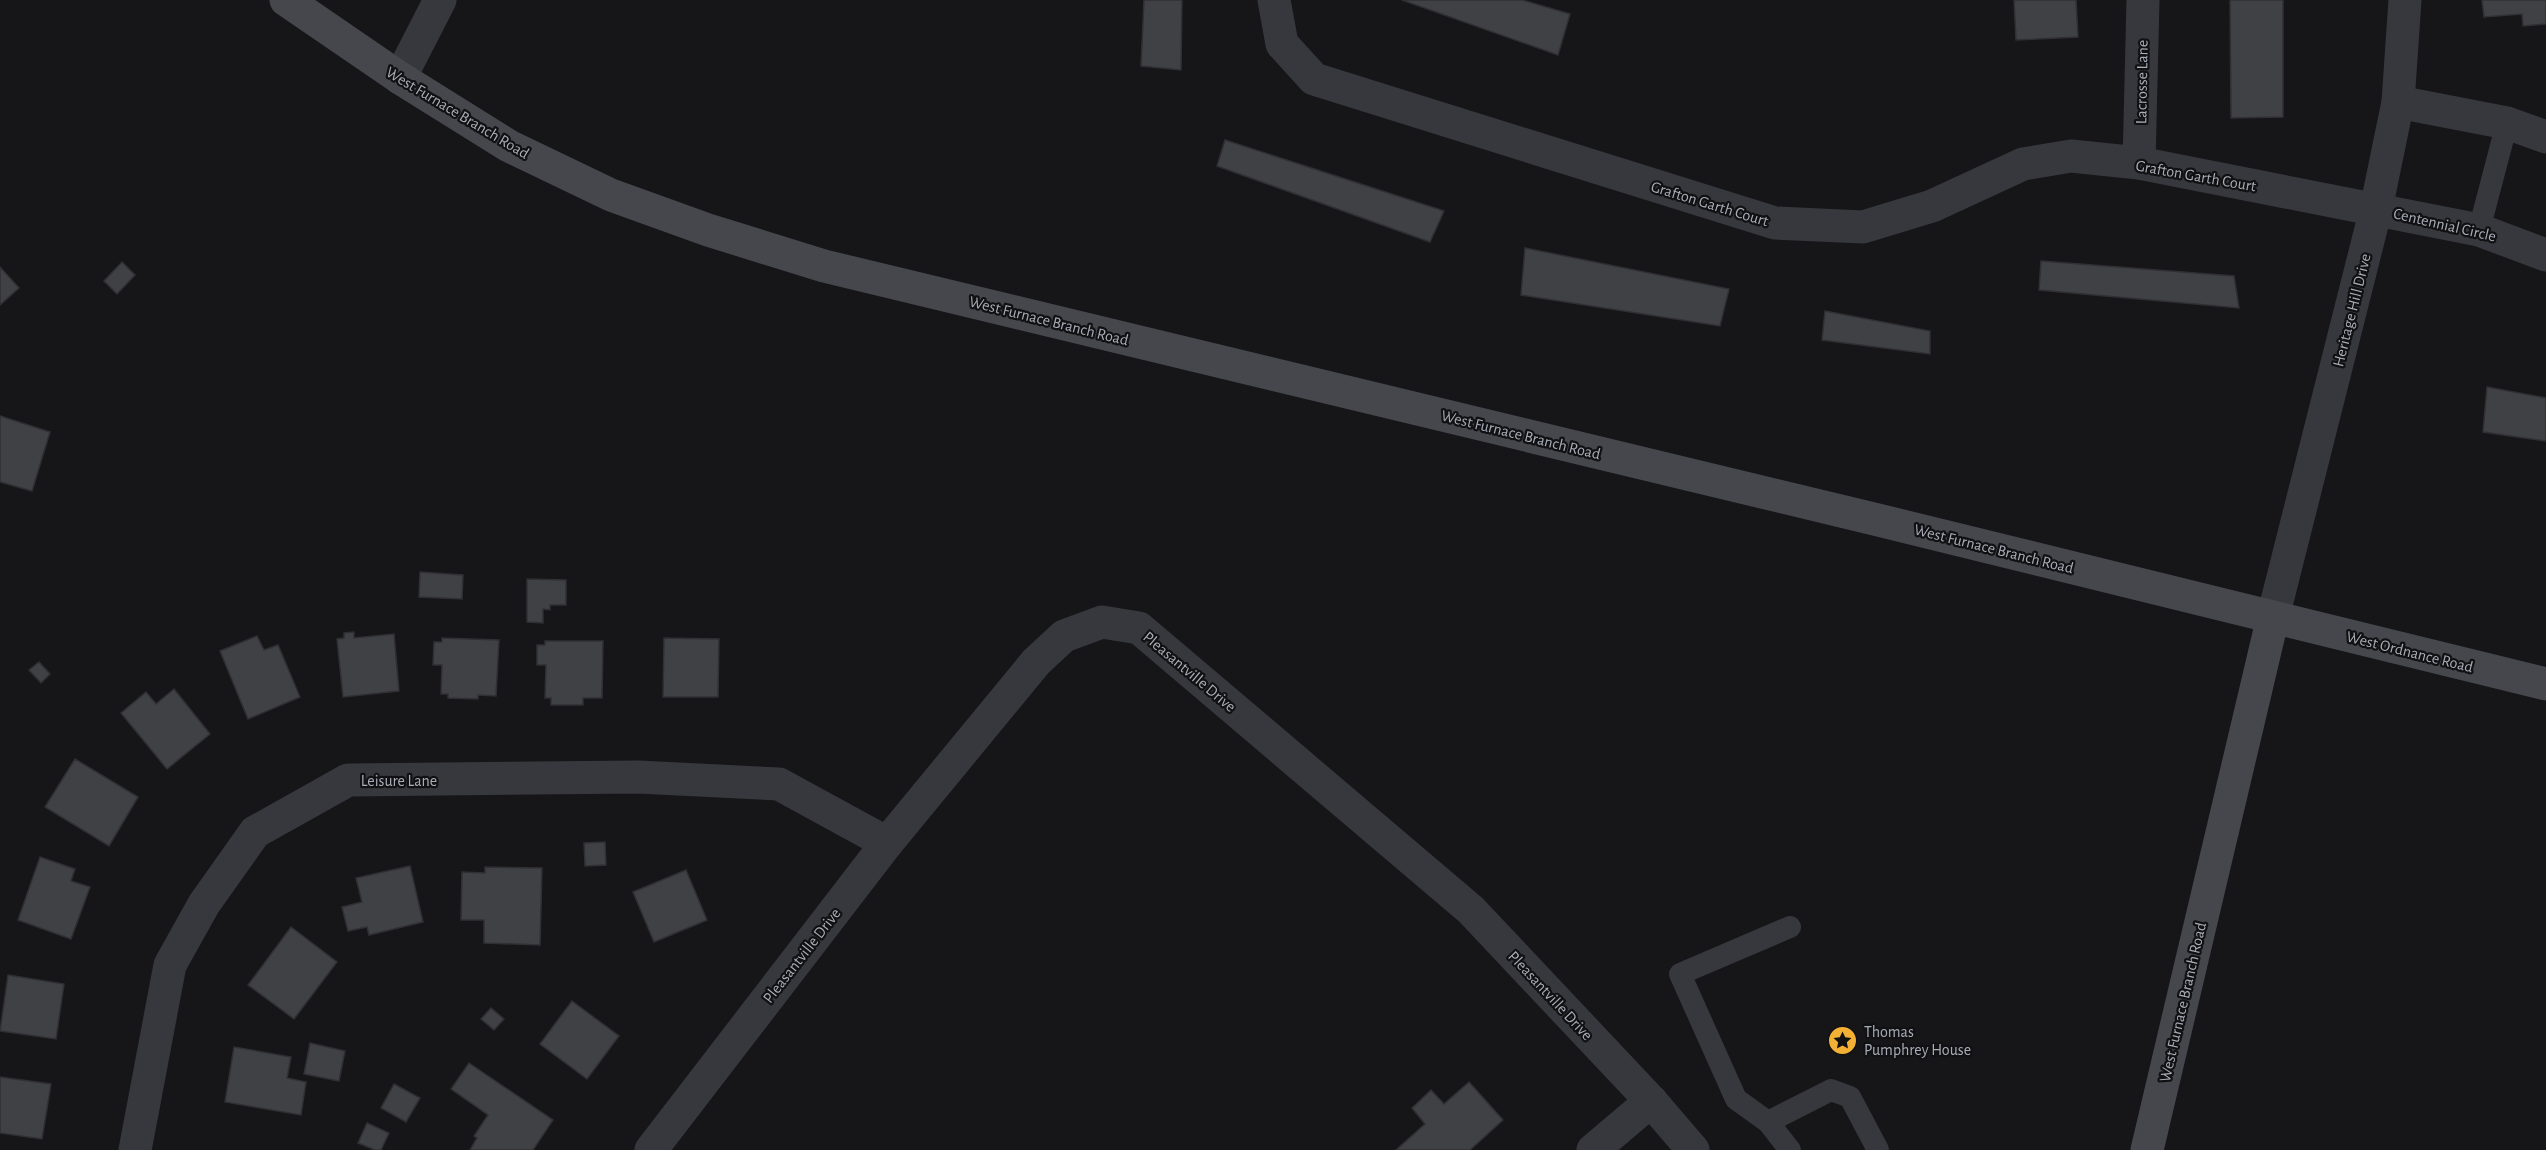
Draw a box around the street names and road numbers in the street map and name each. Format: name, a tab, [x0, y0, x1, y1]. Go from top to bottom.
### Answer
street label: Lacrosse Lane	[2133, 40, 2151, 124]
street label: West Furnace Branch Road	[383, 64, 532, 162]
street label: Grafton Garth Court	[2134, 158, 2257, 194]
street label: Grafton Garth Court	[1649, 178, 1770, 229]
street label: Centennial Circle	[2392, 205, 2498, 245]
street label: Heritage Hill Drive	[2330, 252, 2374, 368]
street label: West Furnace Branch Road	[967, 293, 1130, 349]
street label: West Furnace Branch Road	[1439, 407, 1602, 463]
street label: West Furnace Branch Road	[1912, 521, 2075, 577]
street label: West Ordnance Road	[2345, 628, 2475, 675]
street label: Pleasantville Drive	[1140, 629, 1239, 715]
street label: Leisure Lane	[361, 773, 437, 789]
street label: Pleasantville Drive	[760, 905, 844, 1006]
street label: West Furnace Branch Road	[2157, 921, 2209, 1084]
street label: Pleasantville Drive	[1505, 948, 1595, 1043]

